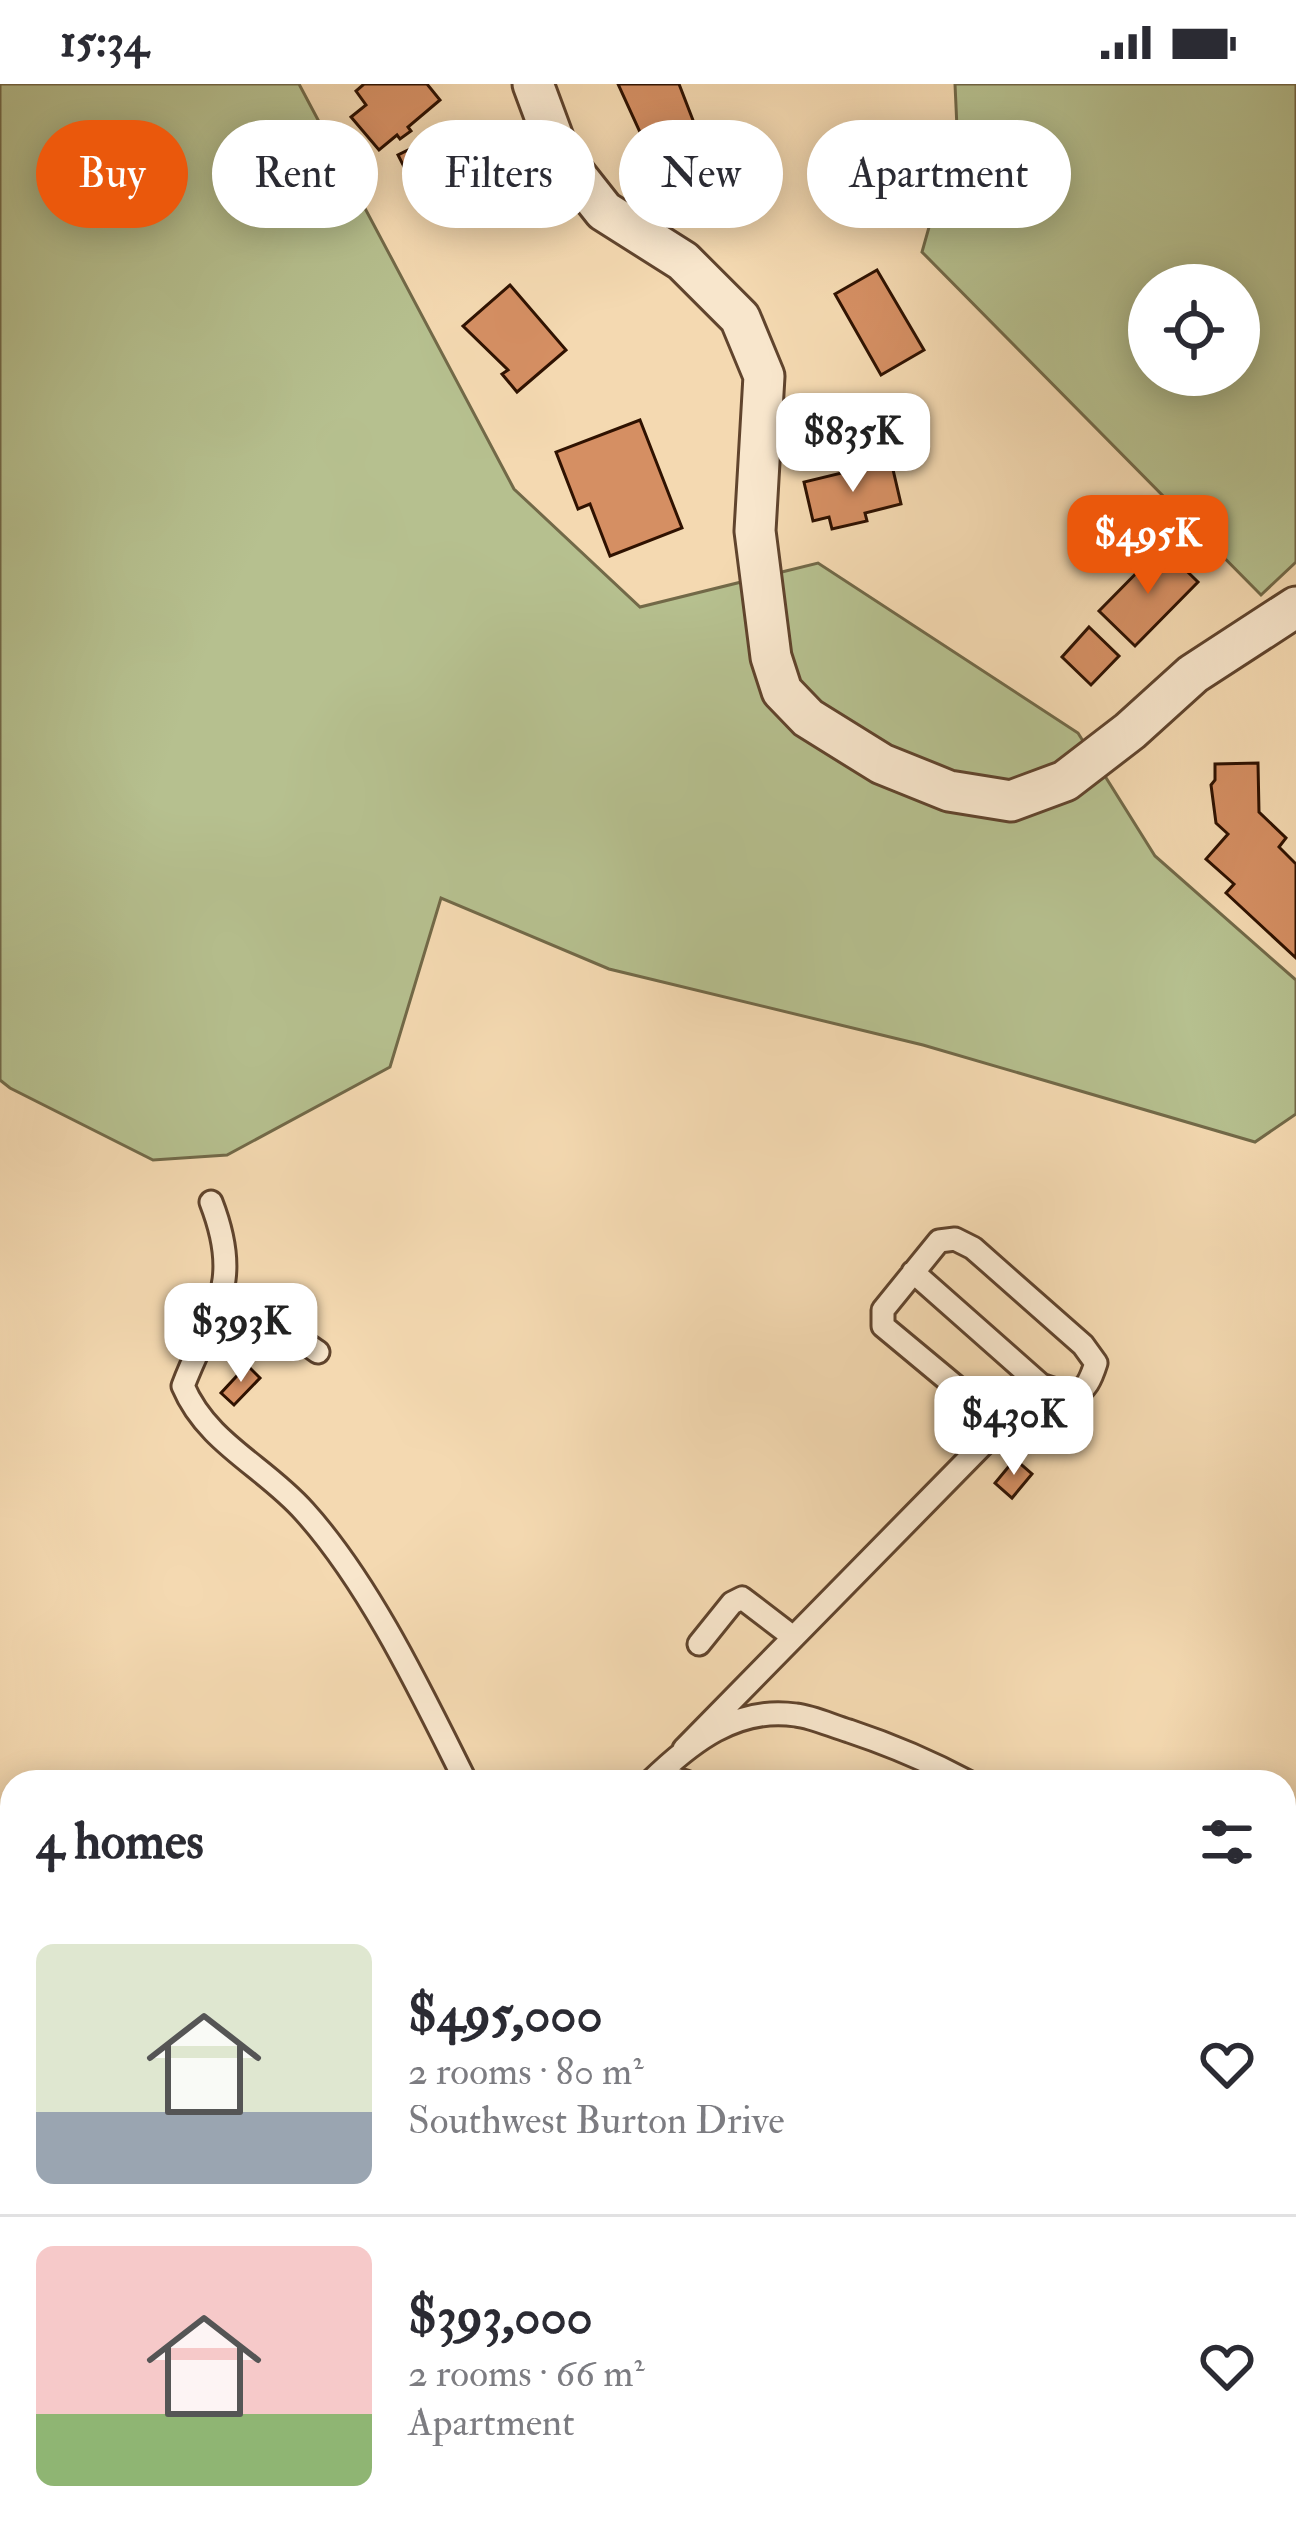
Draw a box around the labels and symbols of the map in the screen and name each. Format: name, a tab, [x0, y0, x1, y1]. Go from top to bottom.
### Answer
pin: $835K	[769, 393, 937, 495]
pin: $495K	[1064, 495, 1232, 597]
pin: $393K	[157, 1283, 325, 1385]
pin: $430K	[930, 1376, 1098, 1478]

